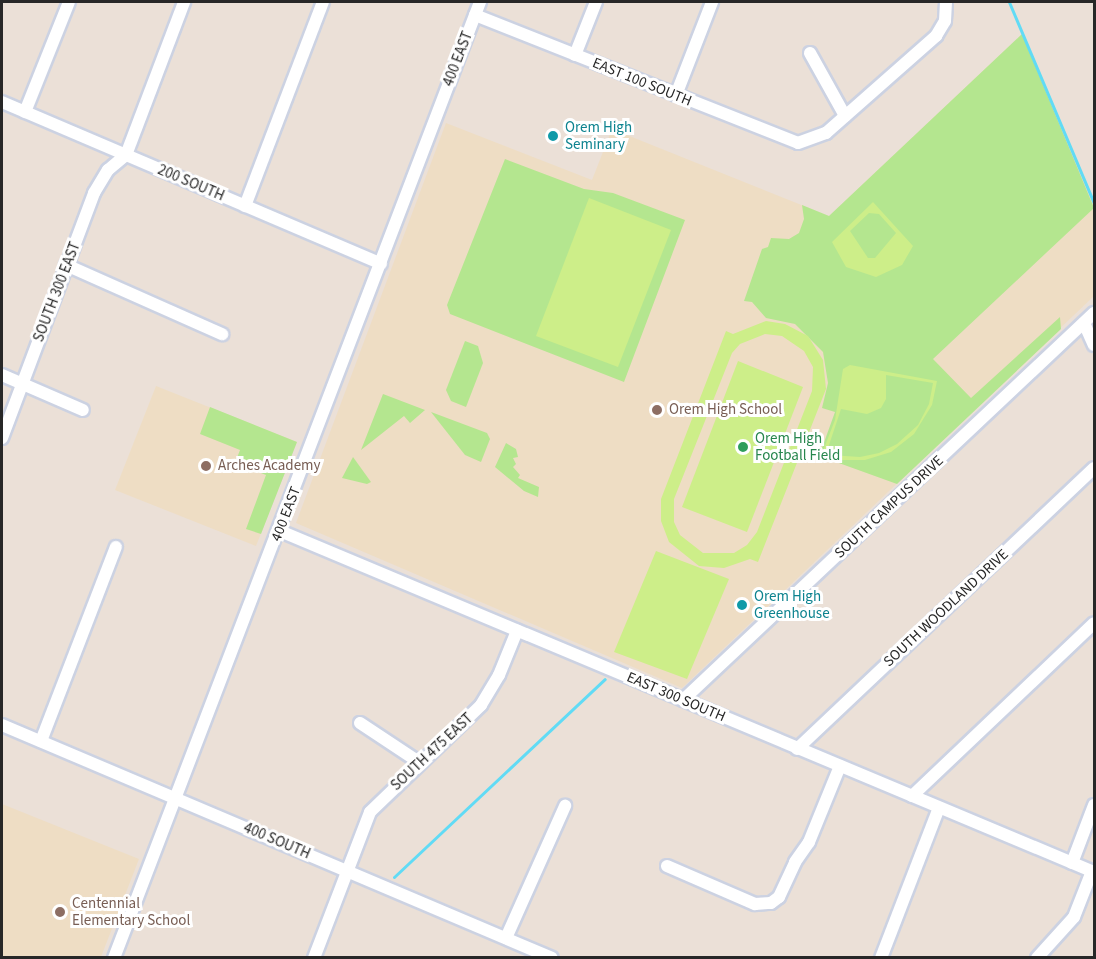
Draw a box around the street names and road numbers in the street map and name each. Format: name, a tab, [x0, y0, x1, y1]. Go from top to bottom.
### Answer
street label: 400 EAST	[439, 29, 477, 89]
street label: EAST 100 SOUTH	[590, 54, 694, 110]
street label: 200 SOUTH	[155, 161, 227, 205]
street label: SOUTH 300 EAST	[30, 239, 84, 345]
street label: SOUTH CAMPUS DRIVE	[831, 452, 947, 562]
street label: 400 EAST	[267, 484, 305, 544]
street label: SOUTH WOODLAND DRIVE	[880, 545, 1012, 671]
street label: EAST 300 SOUTH	[624, 668, 728, 726]
street label: SOUTH 475 EAST	[387, 709, 477, 795]
street label: 400 SOUTH	[241, 819, 313, 863]

